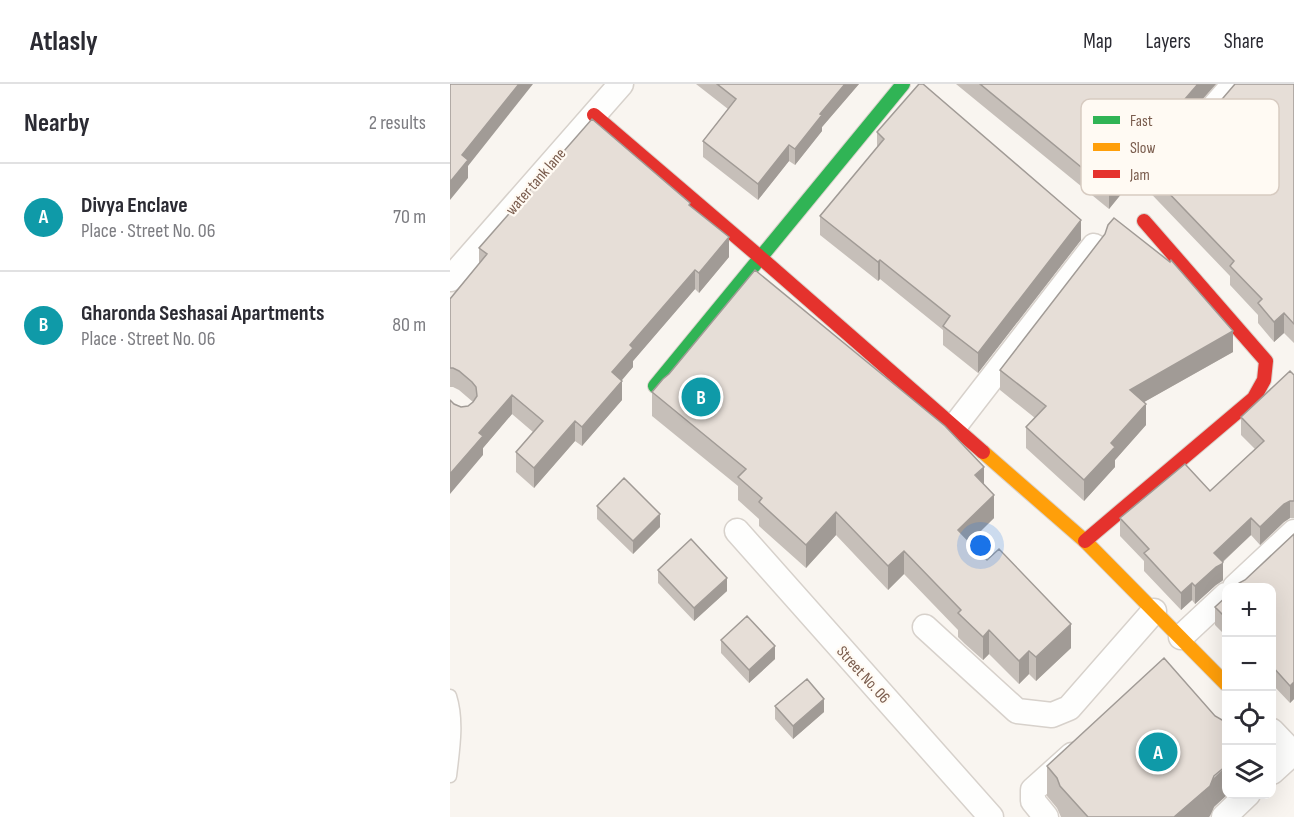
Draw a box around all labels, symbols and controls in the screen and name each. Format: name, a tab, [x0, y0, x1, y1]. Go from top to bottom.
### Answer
text: Atlasly	[30, 25, 98, 58]
text: Map	[1083, 29, 1112, 54]
text: Layers	[1145, 29, 1191, 54]
text: Share	[1224, 29, 1264, 54]
legend	[1081, 99, 1279, 195]
text: Nearby	[24, 108, 90, 139]
text: 2 results	[369, 111, 426, 135]
text: Fast	[1130, 112, 1153, 131]
text: Slow	[1130, 139, 1155, 158]
street label: water tank lane	[502, 145, 570, 219]
text: Jam	[1129, 166, 1150, 185]
text: Divya Enclave	[81, 192, 188, 219]
text: A	[39, 205, 48, 229]
text: 70 m	[393, 205, 426, 229]
text: Place · Street No. 06	[81, 219, 216, 243]
text: Gharonda Seshasai Apartments	[81, 300, 324, 327]
text: B	[39, 313, 48, 337]
text: 80 m	[392, 313, 426, 337]
text: Place · Street No. 06	[81, 327, 216, 351]
pin: B	[682, 374, 720, 420]
your location	[966, 531, 995, 560]
map controls	[1222, 583, 1276, 799]
button: +	[1222, 583, 1276, 637]
button: −	[1222, 637, 1276, 691]
street label: Street No. 06	[832, 642, 894, 708]
button: locate	[1222, 691, 1276, 745]
pin: A	[1138, 730, 1178, 774]
button: layers	[1222, 745, 1276, 799]

